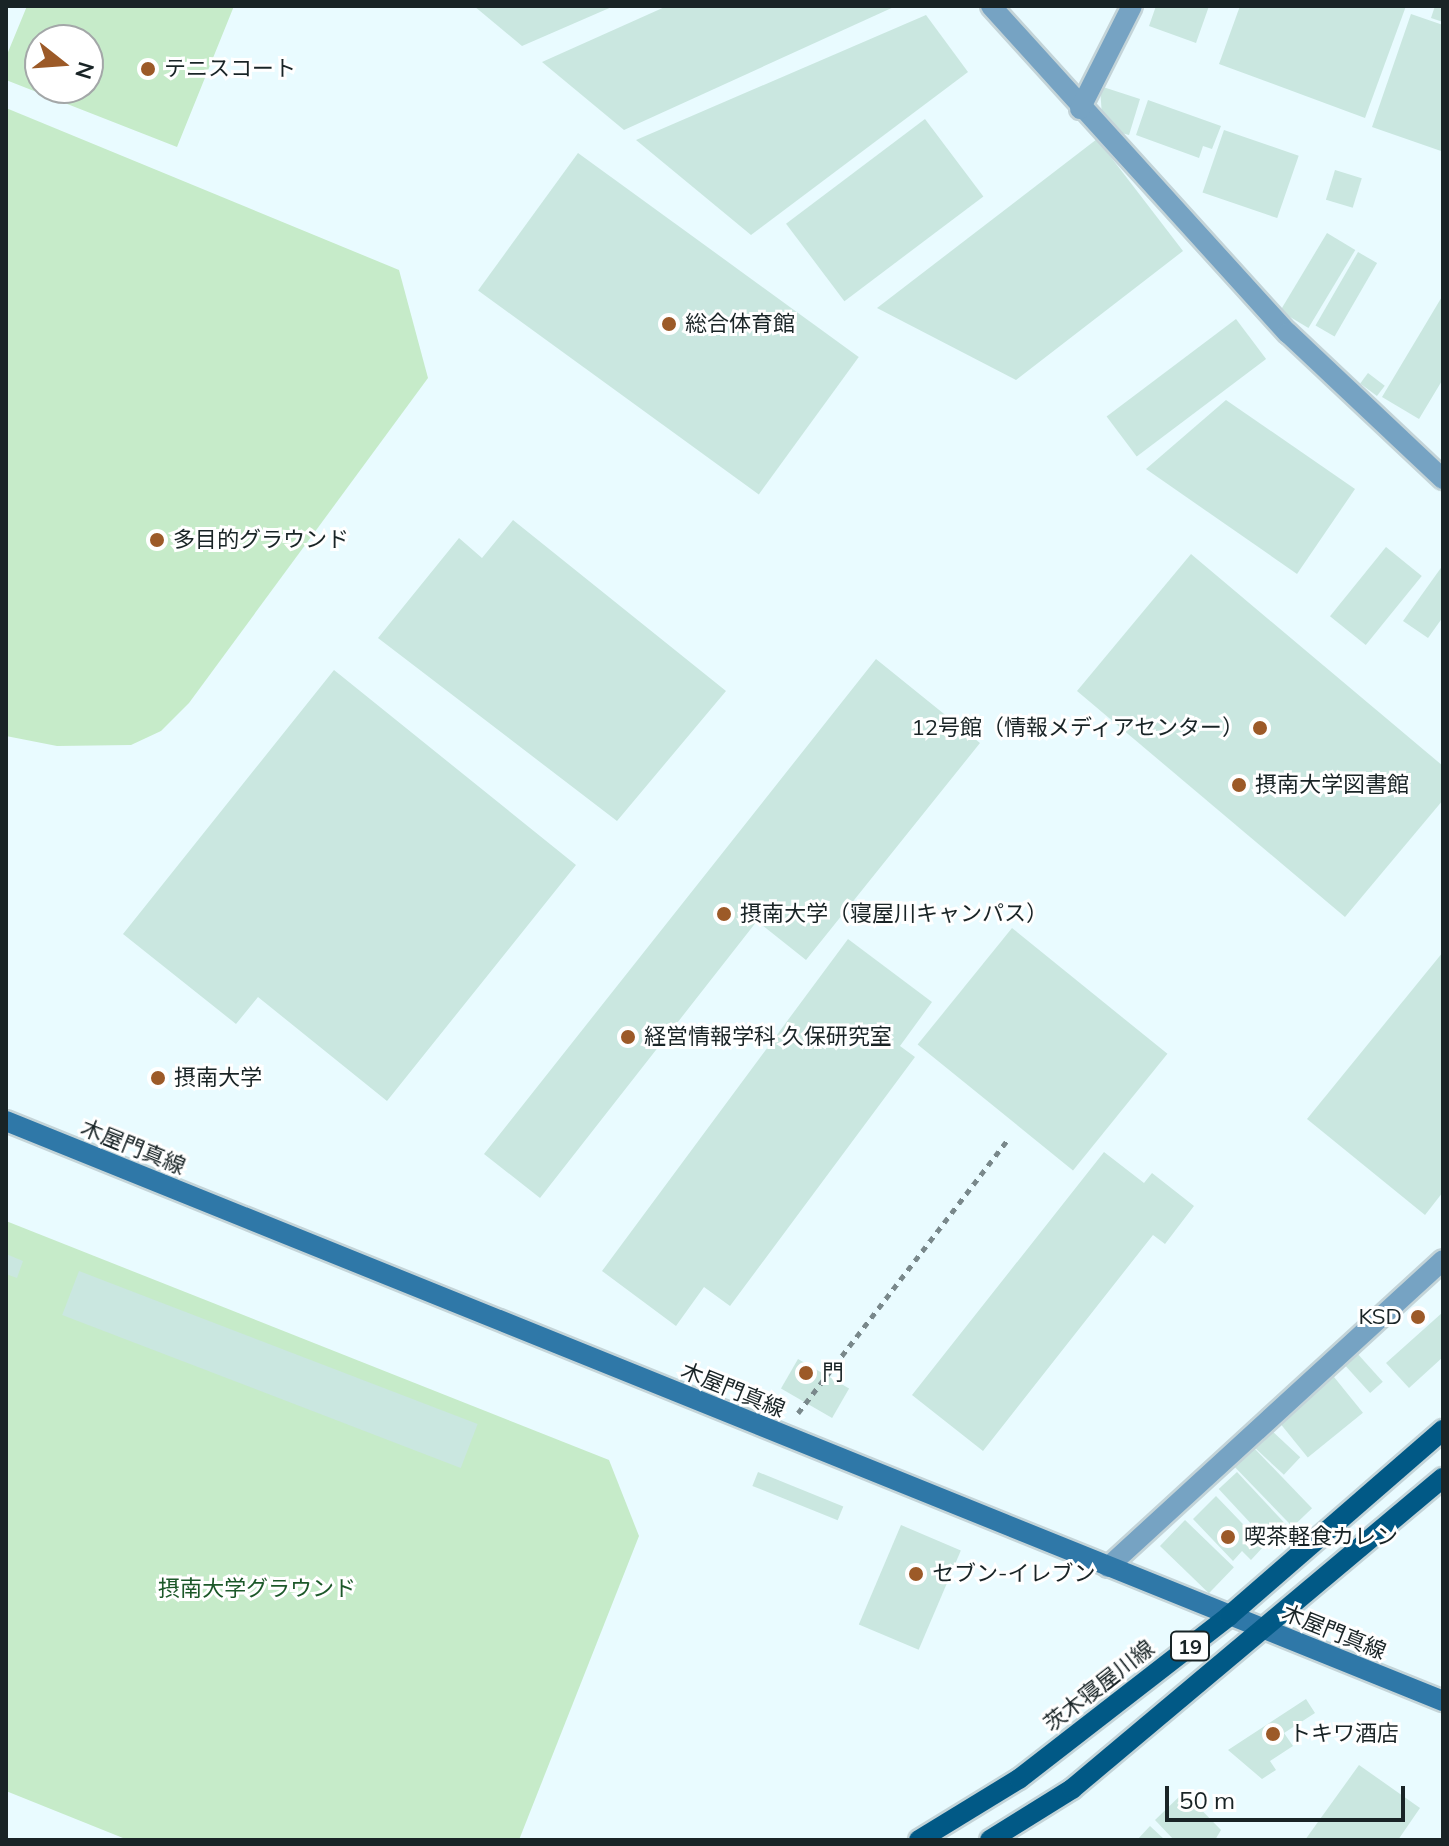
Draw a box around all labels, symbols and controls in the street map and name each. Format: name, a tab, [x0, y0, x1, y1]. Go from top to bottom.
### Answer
north arrow	[24, 24, 104, 104]
place label: テニスコート	[164, 56, 296, 82]
text: N	[69, 58, 101, 82]
marker: テニスコート	[139, 60, 157, 78]
place label: 総合体育館	[685, 311, 795, 337]
marker: 総合体育館	[660, 315, 678, 333]
place label: 多目的グラウンド	[173, 527, 349, 553]
marker: 多目的グラウンド	[148, 531, 166, 549]
place label: 12号館（情報メディアセンター）	[910, 715, 1244, 741]
marker: 12号館（情報メディアセンター）	[1251, 719, 1269, 737]
place label: 摂南大学図書館	[1255, 772, 1409, 798]
marker: 摂南大学図書館	[1230, 776, 1248, 794]
place label: 摂南大学（寝屋川キャンパス）	[740, 901, 1048, 927]
marker: 摂南大学（寝屋川キャンパス）	[715, 905, 733, 923]
place label: 経営情報学科 久保研究室	[644, 1024, 892, 1050]
marker: 経営情報学科 久保研究室	[619, 1028, 637, 1046]
place label: 摂南大学	[174, 1065, 262, 1091]
marker: 摂南大学	[149, 1069, 167, 1087]
street label: 木屋門真線	[77, 1114, 189, 1180]
place label: KSD	[1358, 1304, 1402, 1330]
marker: KSD	[1409, 1308, 1427, 1326]
street label: 木屋門真線	[677, 1357, 789, 1423]
place label: 門	[822, 1360, 844, 1386]
marker: 門	[797, 1364, 815, 1382]
place label: 喫茶軽食カレン	[1244, 1524, 1398, 1550]
marker: 喫茶軽食カレン	[1219, 1528, 1237, 1546]
place label: セブン-イレブン	[932, 1561, 1095, 1587]
marker: セブン-イレブン	[907, 1565, 925, 1583]
park label: 摂南大学グラウンド	[158, 1576, 356, 1602]
street label: 木屋門真線	[1278, 1599, 1390, 1665]
road number: 19	[1170, 1630, 1210, 1662]
street label: 茨木寝屋川線	[1039, 1635, 1159, 1737]
place label: トキワ酒店	[1289, 1721, 1399, 1747]
marker: トキワ酒店	[1264, 1725, 1282, 1743]
scale bar	[1169, 1770, 1409, 1820]
text: 50 m	[1179, 1785, 1235, 1815]

